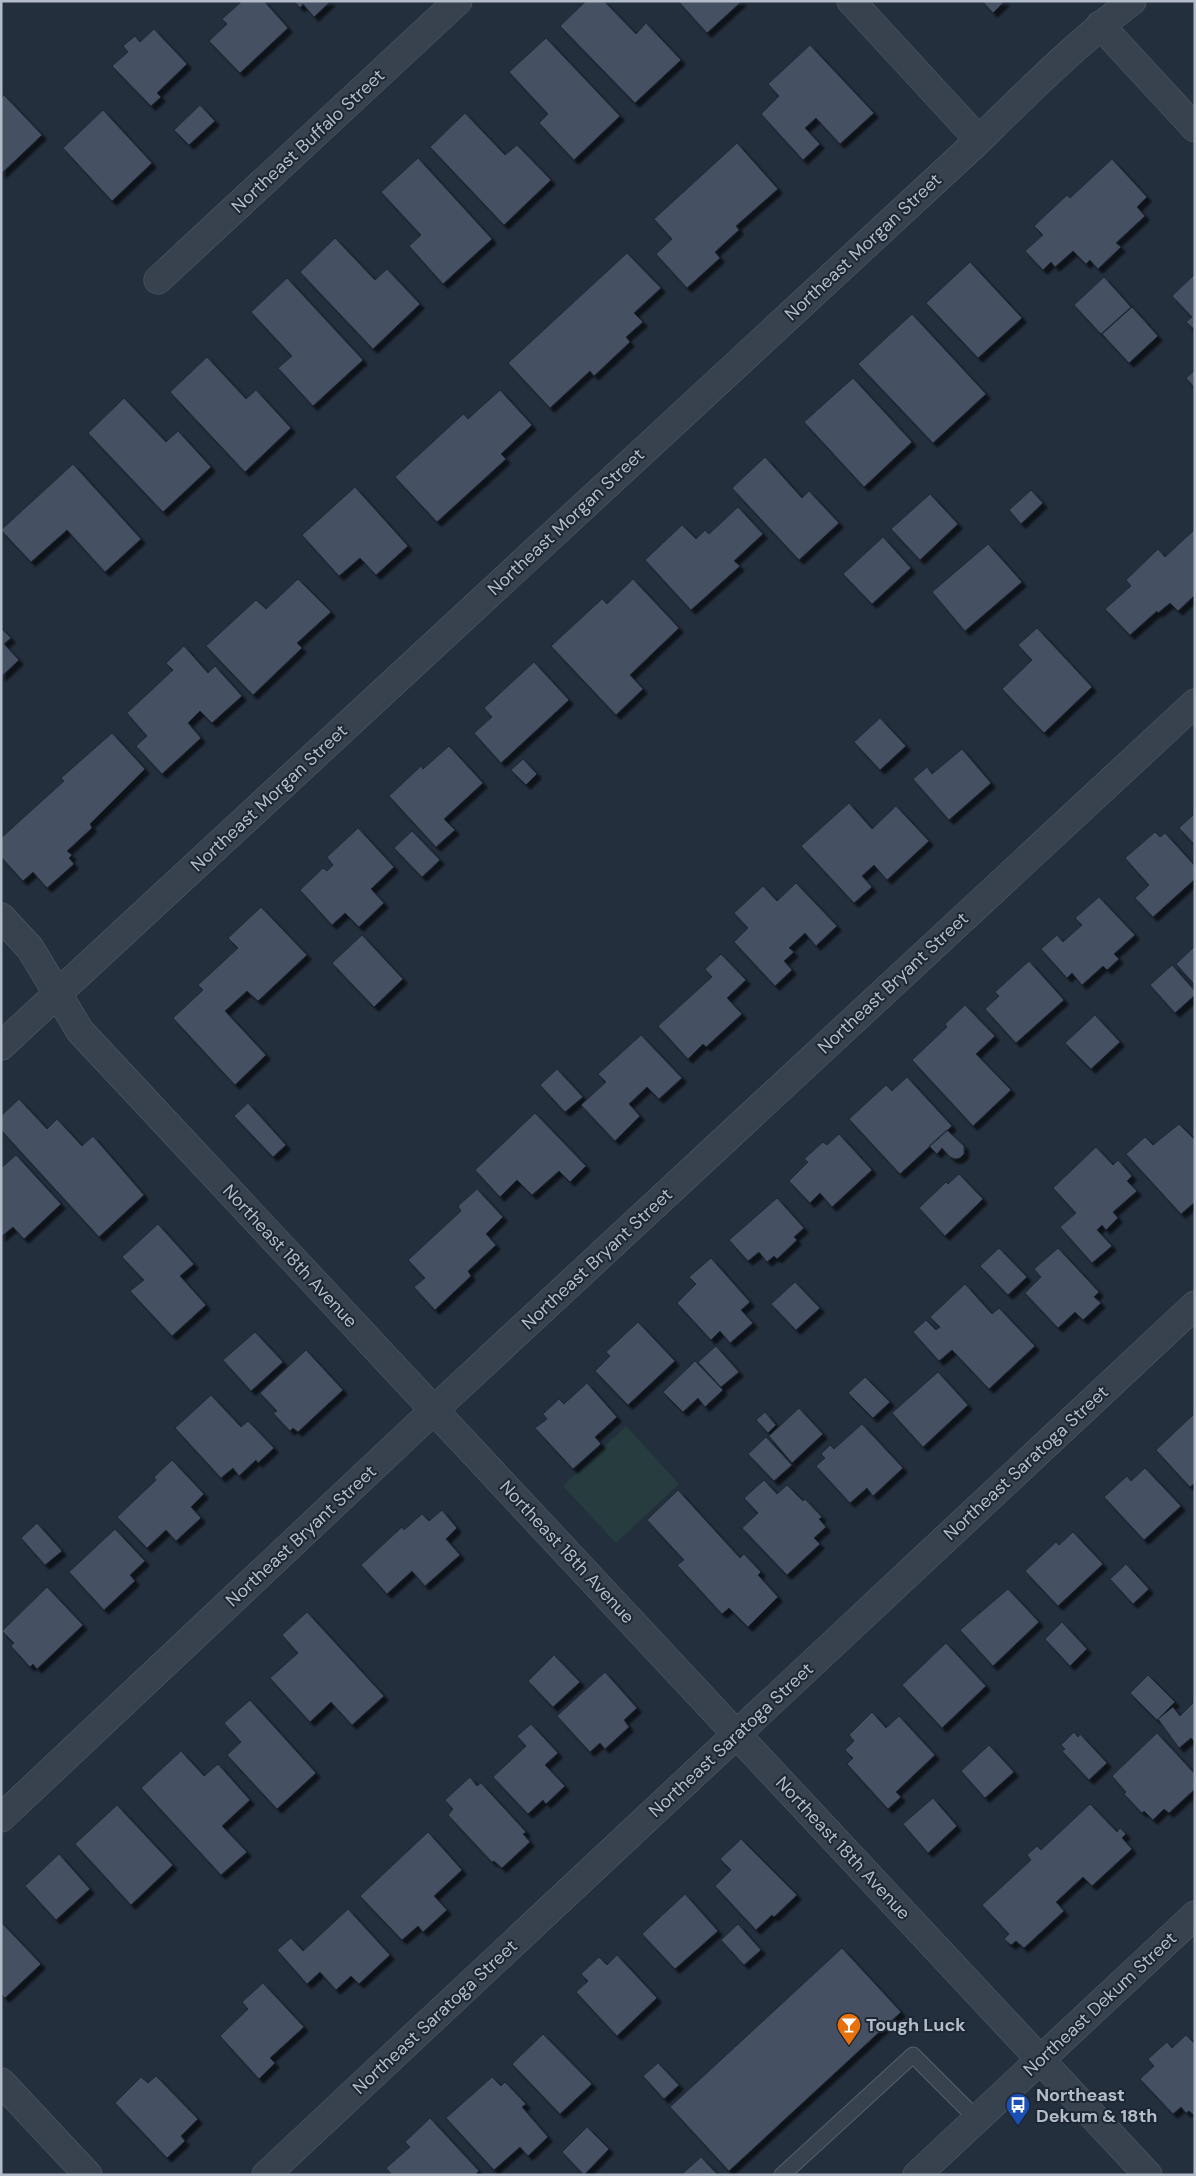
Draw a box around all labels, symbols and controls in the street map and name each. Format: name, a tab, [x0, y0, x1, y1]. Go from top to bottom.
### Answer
street label: Northeast Buffalo Street	[226, 64, 390, 218]
street label: Northeast Morgan Street	[780, 168, 946, 326]
street label: Northeast Morgan Street	[483, 443, 649, 601]
street label: Northeast Morgan Street	[186, 719, 352, 877]
street label: Northeast Bryant Street	[813, 907, 973, 1059]
street label: Northeast 18th Avenue	[217, 1179, 363, 1333]
street label: Northeast Bryant Street	[517, 1183, 677, 1335]
street label: Northeast Saratoga Street	[939, 1380, 1113, 1546]
street label: Northeast Bryant Street	[221, 1460, 381, 1612]
street label: Northeast 18th Avenue	[494, 1475, 640, 1629]
street label: Northeast Saratoga Street	[644, 1657, 818, 1823]
street label: Northeast 18th Avenue	[770, 1771, 916, 1925]
street label: Northeast Dekum Street	[1018, 1927, 1182, 2081]
street label: Northeast Saratoga Street	[348, 1934, 522, 2100]
bar icon: Tough Luck	[836, 2012, 862, 2046]
place label: Tough Luck	[866, 2013, 966, 2037]
place label: Northeast Dekum & 18th	[1036, 2083, 1157, 2128]
bus stop icon: Northeast Dekum & 18th	[1005, 2092, 1031, 2126]

